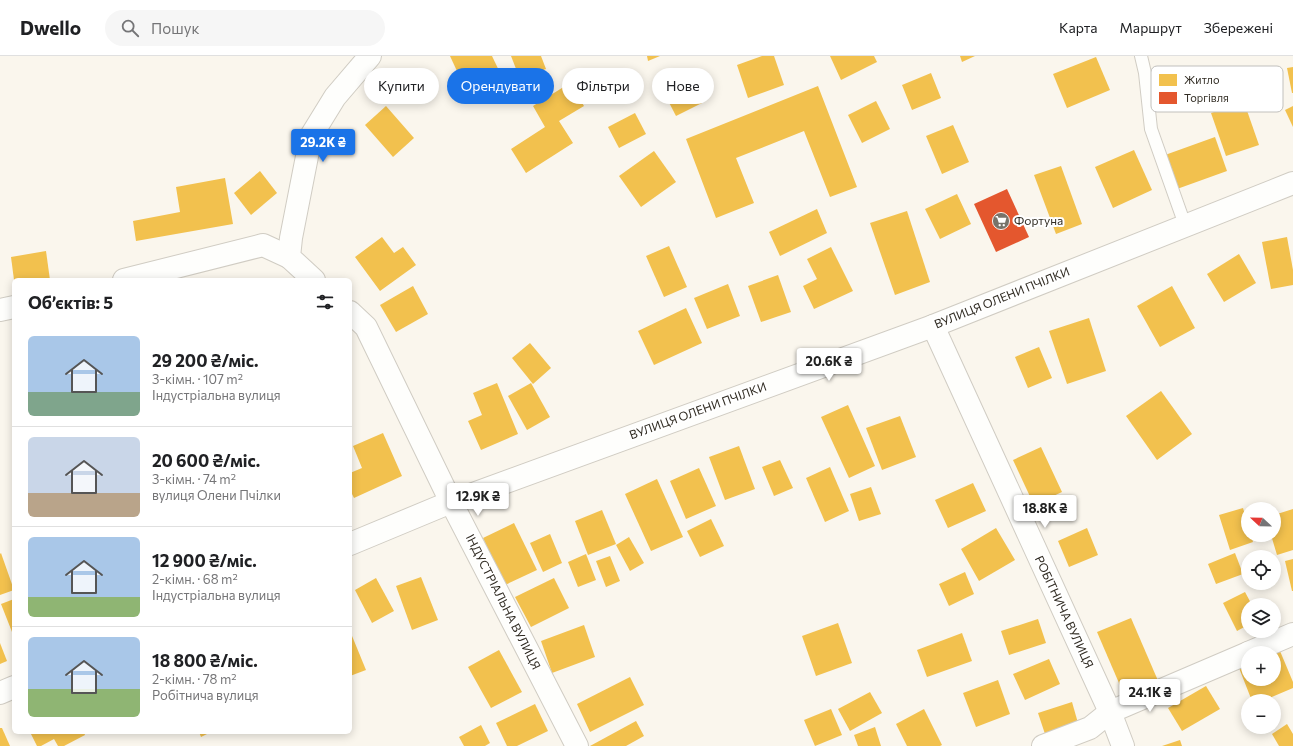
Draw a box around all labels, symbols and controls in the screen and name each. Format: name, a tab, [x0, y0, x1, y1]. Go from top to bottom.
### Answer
search box	[105, 10, 385, 46]
text: Dwello	[20, 16, 81, 39]
icon: search	[119, 17, 141, 39]
text: Пошук	[151, 19, 199, 37]
text: Карта	[1059, 19, 1098, 36]
text: Маршрут	[1120, 19, 1182, 36]
text: Збережені	[1204, 19, 1273, 36]
legend	[1151, 66, 1283, 112]
chip: Купити	[364, 68, 439, 104]
chip: Орендувати	[447, 68, 554, 104]
chip: Фільтри	[562, 68, 644, 104]
chip: Нове	[652, 68, 714, 104]
text: Житло	[1184, 73, 1220, 86]
text: Торгівля	[1184, 91, 1229, 104]
pin: 29.2K ₴	[286, 129, 360, 163]
text: 29.2K ₴	[300, 134, 346, 150]
supermarket icon: Фортуна	[991, 211, 1011, 231]
place label: Фортуна	[1014, 213, 1063, 227]
street label: ВУЛИЦЯ ОЛЕНИ ПЧІЛКИ	[932, 263, 1071, 331]
icon: filters	[314, 291, 336, 313]
text: Об’єктів: 5	[28, 292, 113, 313]
pin: 20.6K ₴	[792, 348, 866, 382]
text: 29 200 ₴/міс.	[152, 350, 259, 371]
icon: home	[60, 352, 108, 400]
text: 20.6K ₴	[806, 353, 852, 369]
text: 3-кімн. · 107 m²	[152, 371, 243, 387]
street label: ВУЛИЦЯ ОЛЕНИ ПЧІЛКИ	[627, 379, 768, 441]
text: Індустріальна вулиця	[152, 387, 281, 403]
text: 20 600 ₴/міс.	[152, 450, 260, 471]
icon: home	[60, 453, 108, 501]
text: 3-кімн. · 74 m²	[152, 471, 236, 487]
pin: 12.9K ₴	[441, 483, 515, 517]
text: вулиця Олени Пчілки	[152, 487, 281, 503]
text: 12.9K ₴	[456, 488, 500, 504]
pin: 18.8K ₴	[1008, 495, 1082, 529]
text: 18.8K ₴	[1023, 500, 1067, 516]
north arrow	[1241, 502, 1281, 542]
map controls	[1241, 502, 1281, 734]
street label: ІНДУСТРІАЛЬНА ВУЛИЦЯ	[464, 532, 544, 672]
text: 12 900 ₴/міс.	[152, 550, 257, 571]
button: locate	[1241, 550, 1281, 590]
icon: home	[60, 553, 108, 601]
street label: РОБІТНИЧА ВУЛИЦЯ	[1033, 553, 1097, 670]
text: 2-кімн. · 68 m²	[152, 571, 238, 587]
text: Індустріальна вулиця	[152, 587, 281, 603]
button: layers	[1241, 598, 1281, 638]
button: +	[1241, 646, 1281, 686]
text: 18 800 ₴/міс.	[152, 650, 258, 671]
icon: home	[60, 653, 108, 701]
text: 2-кімн. · 78 m²	[152, 671, 237, 687]
pin: 24.1K ₴	[1113, 679, 1187, 713]
text: 24.1K ₴	[1128, 684, 1172, 700]
text: Робітнича вулиця	[152, 687, 259, 703]
button: −	[1241, 694, 1281, 734]

